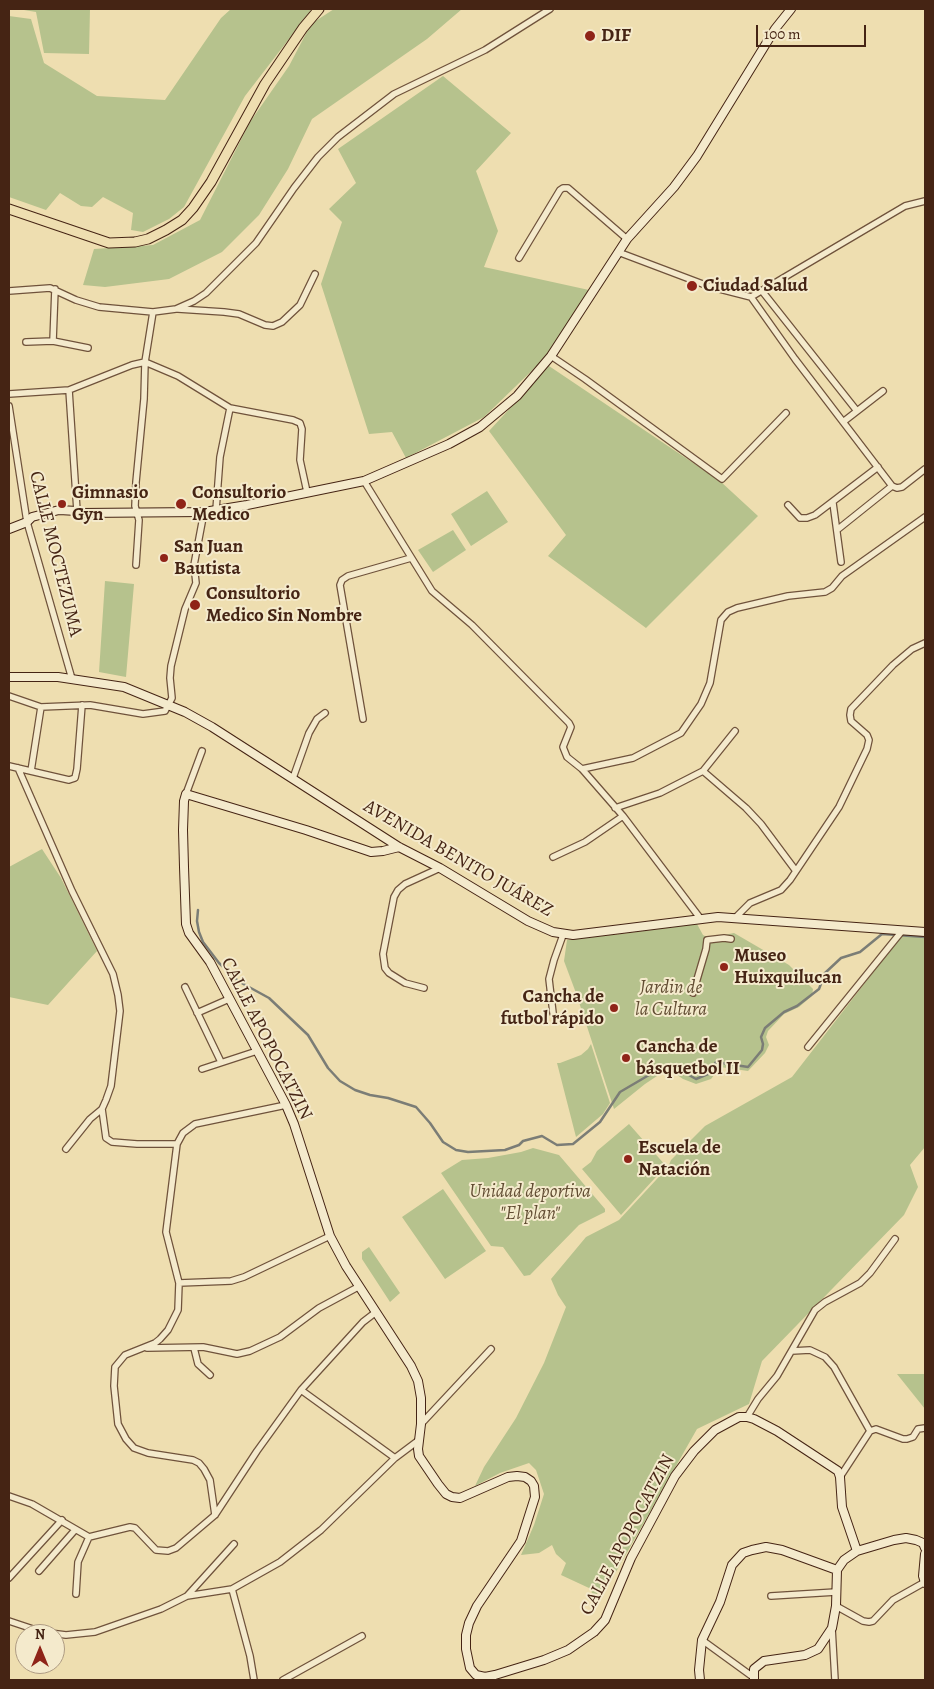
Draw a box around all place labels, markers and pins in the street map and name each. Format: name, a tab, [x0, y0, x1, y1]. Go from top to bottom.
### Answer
place label: DIF	[601, 25, 631, 47]
marker: DIF	[583, 29, 597, 43]
place label: Ciudad Salud	[703, 275, 808, 297]
marker: Ciudad Salud	[685, 279, 699, 293]
place label: Gimnasio Gyn	[72, 482, 148, 526]
place label: Consultorio Medico	[192, 482, 286, 526]
marker: Consultorio Medico	[174, 497, 188, 511]
marker: Gimnasio Gyn	[56, 498, 68, 510]
place label: San Juan Bautista	[174, 536, 243, 580]
marker: San Juan Bautista	[158, 552, 170, 564]
place label: Consultorio Medico Sin Nombre	[206, 583, 362, 627]
marker: Consultorio Medico Sin Nombre	[188, 598, 202, 612]
place label: Museo Huixquilucan	[734, 945, 842, 989]
marker: Museo Huixquilucan	[718, 961, 730, 973]
place label: Cancha de futbol rápido	[501, 986, 604, 1030]
marker: Cancha de futbol rápido	[608, 1002, 620, 1014]
place label: Cancha de básquetbol II	[636, 1036, 740, 1080]
marker: Cancha de básquetbol II	[620, 1052, 632, 1064]
place label: Escuela de Natación	[638, 1137, 721, 1181]
marker: Escuela de Natación	[622, 1153, 634, 1165]

